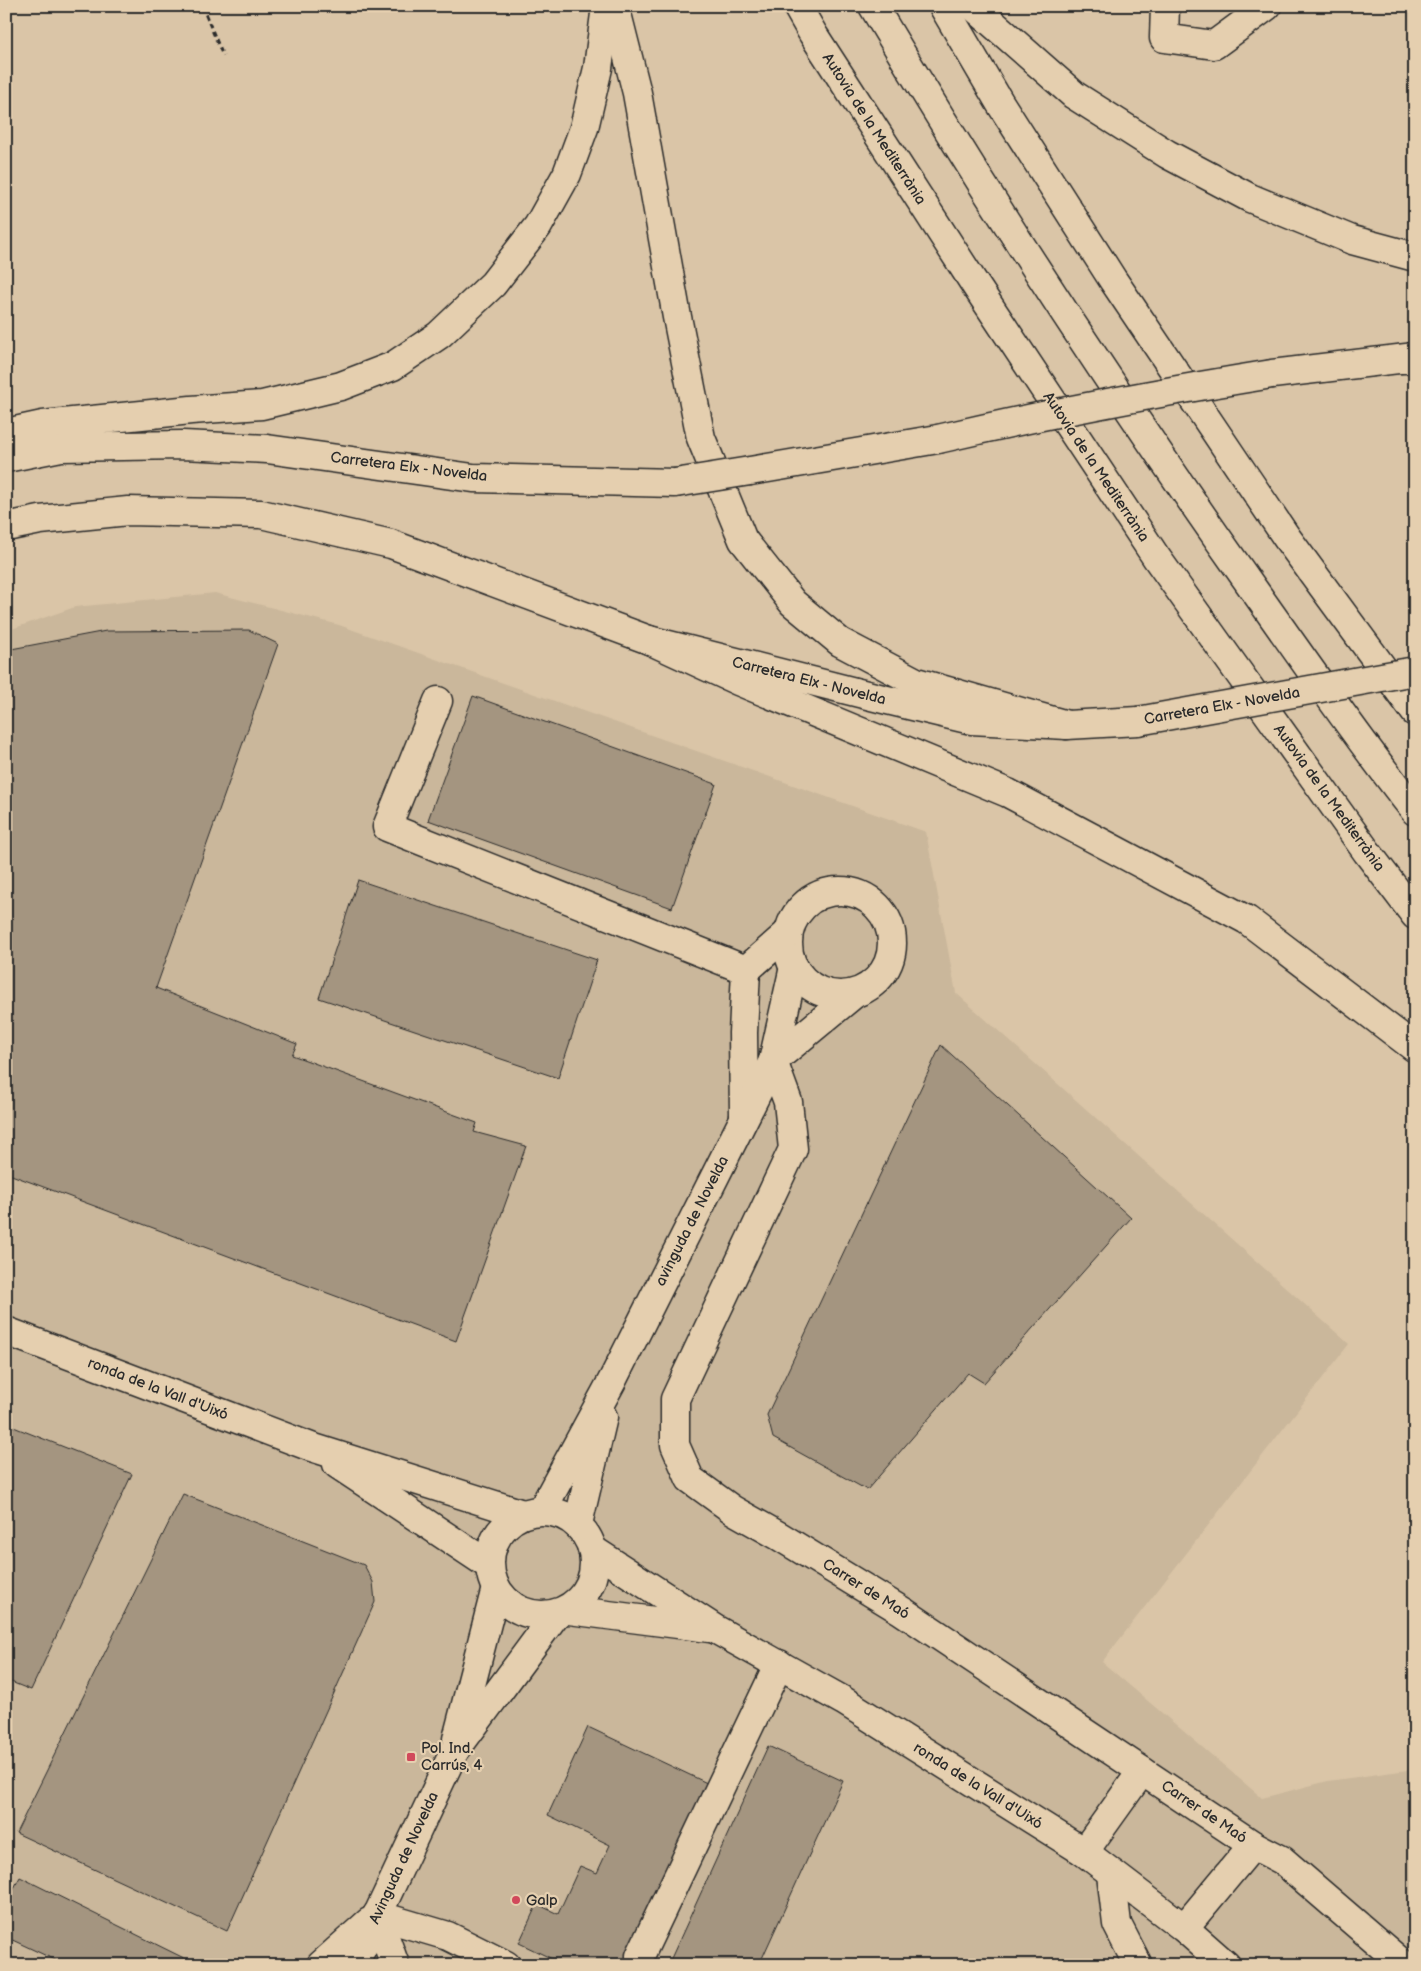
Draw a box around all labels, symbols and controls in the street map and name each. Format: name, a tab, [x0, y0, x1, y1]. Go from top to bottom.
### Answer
street label: Autovia de la Mediterrània	[818, 50, 930, 208]
street label: Autovia de la Mediterrània	[1039, 388, 1153, 546]
street label: Carretera Elx - Novelda	[329, 448, 489, 486]
street label: Carretera Elx - Novelda	[730, 653, 888, 709]
street label: Carretera Elx - Novelda	[1143, 683, 1301, 729]
street label: Autovia de la Mediterrània	[1269, 721, 1389, 875]
street label: avinguda de Novelda	[651, 1153, 733, 1289]
street label: ronda de la Vall d'Uixó	[85, 1353, 231, 1425]
street label: Carrer de Maó	[819, 1555, 913, 1623]
street label: ronda de la Vall d'Uixó	[910, 1738, 1046, 1834]
place label: Pol. Ind. Carrús, 4	[421, 1739, 482, 1775]
marker: Pol. Ind. Carrús, 4	[405, 1751, 417, 1763]
street label: Carrer de Maó	[1157, 1776, 1251, 1848]
street label: Avinguda de Novelda	[365, 1789, 443, 1927]
place label: Galp	[526, 1891, 558, 1910]
marker: Galp	[510, 1894, 522, 1906]

